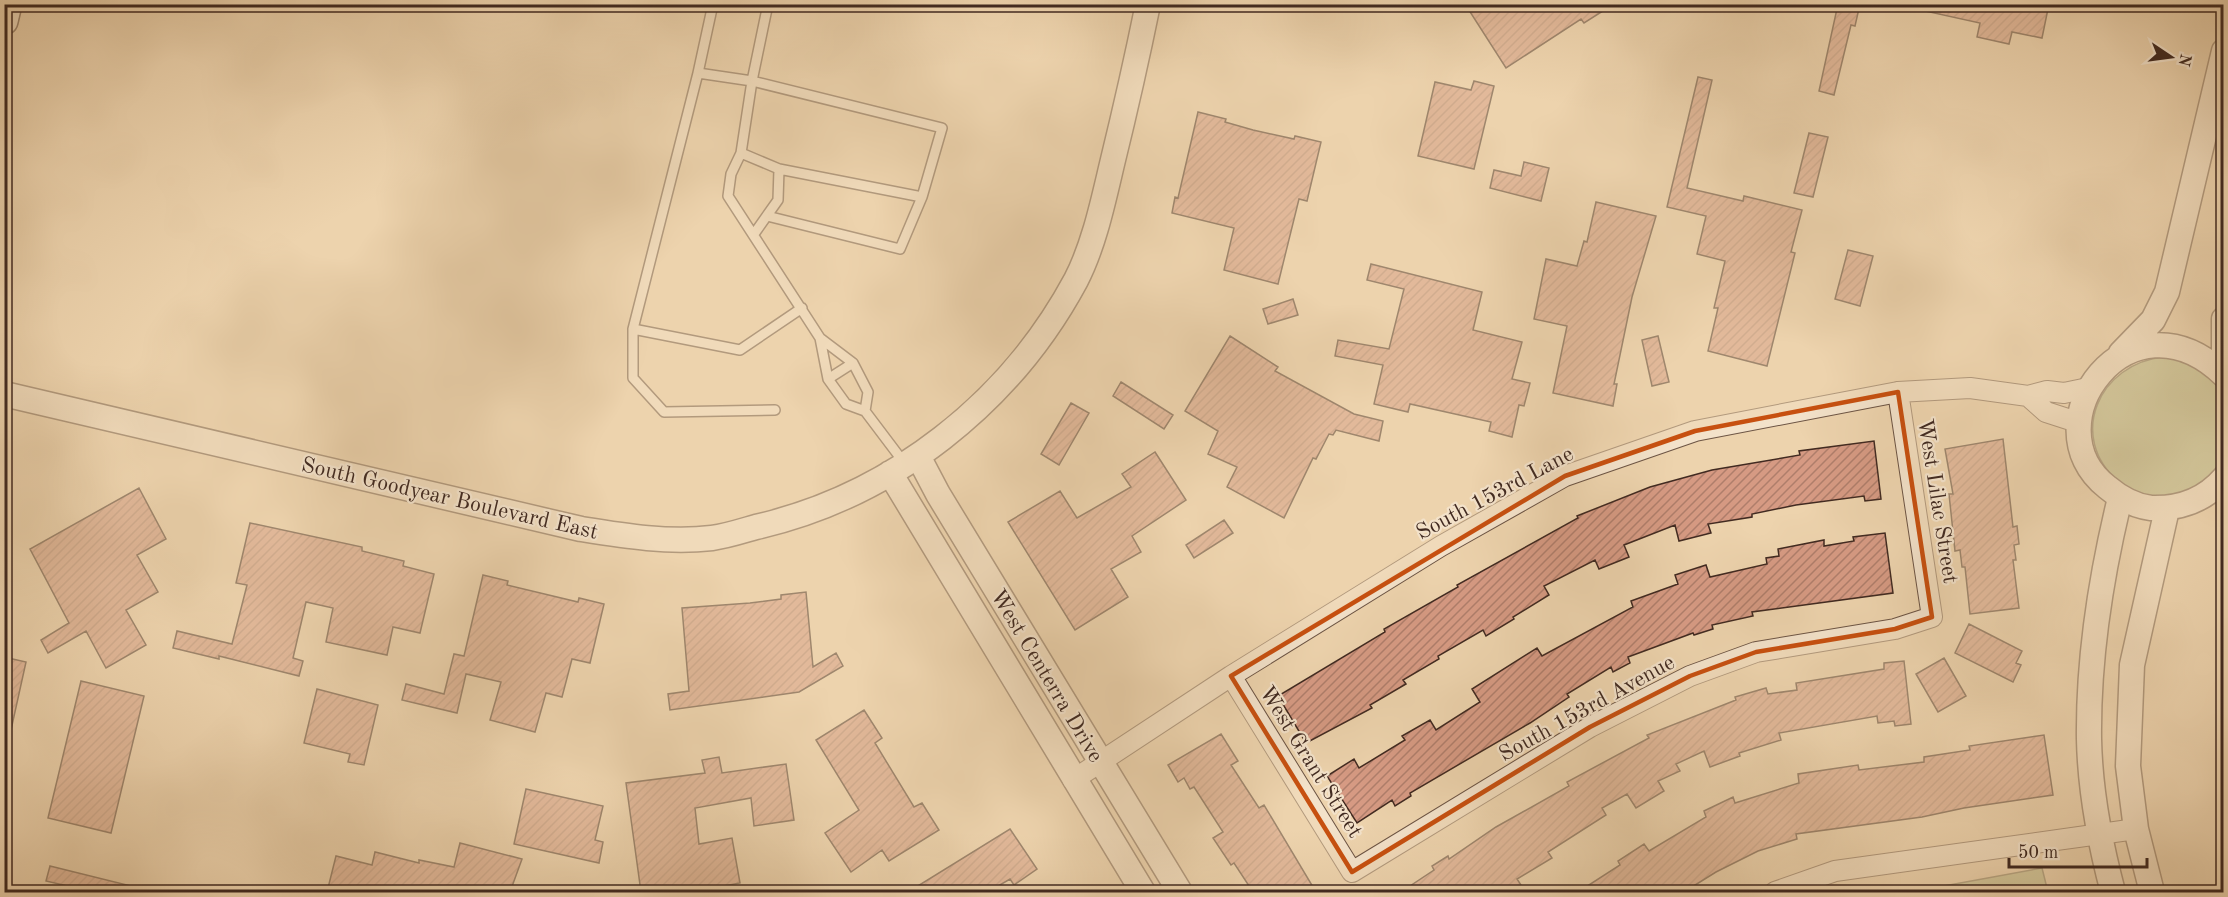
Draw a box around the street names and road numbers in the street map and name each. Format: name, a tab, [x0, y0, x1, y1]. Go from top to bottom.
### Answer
street label: West Lilac Street	[1913, 417, 1961, 585]
street label: South 153rd Lane	[1413, 443, 1577, 544]
street label: South Goodyear Boulevard East	[299, 454, 600, 544]
street label: West Centerra Drive	[986, 586, 1107, 766]
street label: South 153rd Avenue	[1496, 651, 1678, 766]
street label: West Grant Street	[1255, 682, 1366, 842]

